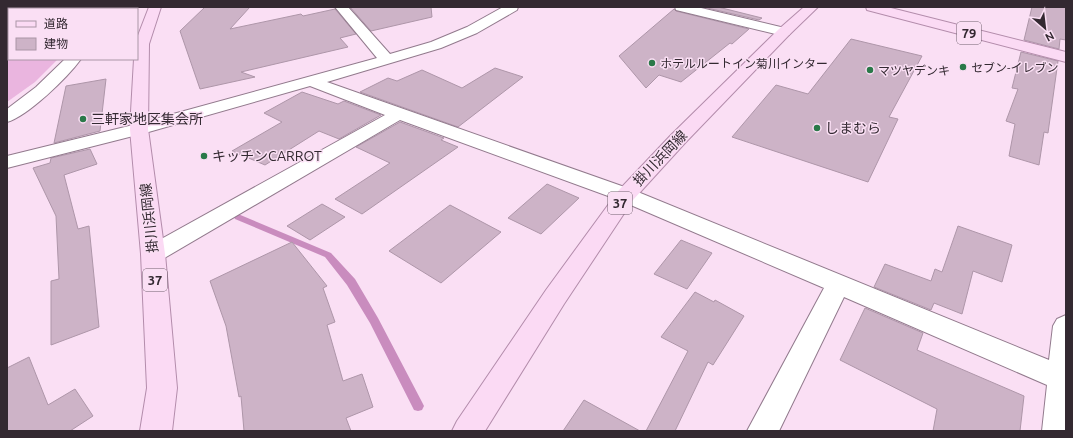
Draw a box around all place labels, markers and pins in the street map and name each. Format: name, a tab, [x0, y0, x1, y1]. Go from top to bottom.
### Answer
place label: ホテルルートイン菊川インター	[660, 57, 828, 70]
marker: ホテルルートイン菊川インター	[647, 58, 657, 68]
place label: セブン-イレブン	[971, 61, 1058, 74]
marker: セブン-イレブン	[958, 62, 968, 72]
place label: マツヤデンキ	[878, 64, 950, 77]
marker: マツヤデンキ	[865, 65, 875, 75]
place label: 三軒家地区集会所	[91, 111, 203, 127]
marker: 三軒家地区集会所	[78, 114, 88, 124]
place label: しまむら	[825, 120, 881, 136]
marker: しまむら	[812, 123, 822, 133]
place label: キッチンCARROT	[212, 148, 322, 164]
marker: キッチンCARROT	[199, 151, 209, 161]

